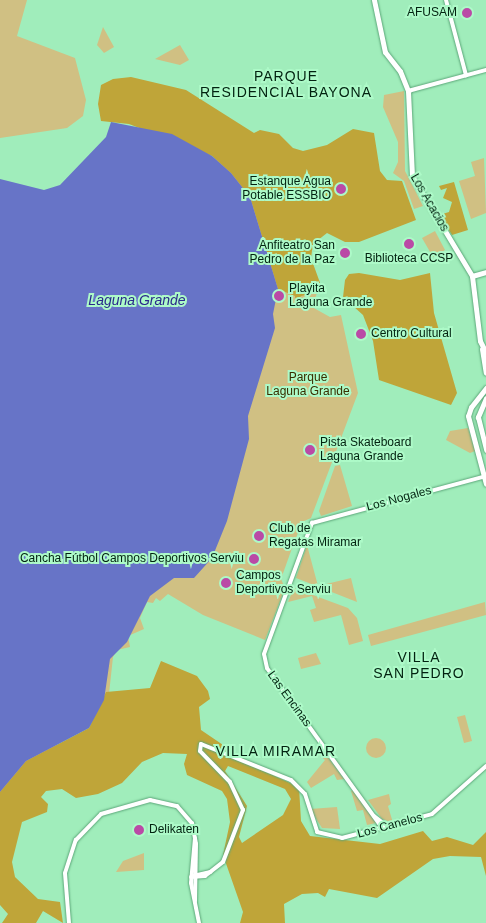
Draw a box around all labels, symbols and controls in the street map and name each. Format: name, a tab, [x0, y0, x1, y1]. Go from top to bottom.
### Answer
place label: AFUSAM	[407, 6, 457, 20]
marker: AFUSAM	[461, 7, 473, 19]
district label: PARQUE RESIDENCIAL BAYONA	[197, 68, 375, 100]
street label: Los Acacios	[407, 171, 451, 235]
place label: Estanque Agua Potable ESSBIO	[242, 175, 331, 203]
marker: Estanque Agua Potable ESSBIO	[335, 183, 347, 195]
marker: Biblioteca CCSP	[403, 238, 415, 250]
place label: Anfiteatro San Pedro de la Paz	[250, 239, 335, 267]
marker: Anfiteatro San Pedro de la Paz	[339, 247, 351, 259]
place label: Biblioteca CCSP	[365, 252, 453, 266]
place label: Playita Laguna Grande	[289, 282, 372, 310]
marker: Playita Laguna Grande	[273, 290, 285, 302]
water label: Laguna Grande	[88, 292, 186, 308]
place label: Centro Cultural	[371, 327, 452, 341]
marker: Centro Cultural	[355, 328, 367, 340]
park label: Parque Laguna Grande	[266, 371, 350, 399]
place label: Pista Skateboard Laguna Grande	[320, 436, 411, 464]
marker: Pista Skateboard Laguna Grande	[304, 444, 316, 456]
street label: Los Nogales	[365, 483, 433, 515]
place label: Club de Regatas Miramar	[269, 522, 361, 550]
marker: Club de Regatas Miramar	[253, 530, 265, 542]
place label: Cancha Fútbol Campos Deportivos Serviu	[20, 552, 244, 566]
marker: Cancha Fútbol Campos Deportivos Serviu	[248, 553, 260, 565]
place label: Campos Deportivos Serviu	[236, 569, 331, 597]
marker: Campos Deportivos Serviu	[220, 577, 232, 589]
district label: VILLA SAN PEDRO	[372, 649, 466, 682]
street label: Las Encinas	[264, 668, 314, 730]
district label: VILLA MIRAMAR	[214, 743, 338, 759]
street label: Los Canelos	[356, 810, 424, 842]
place label: Delikaten	[149, 823, 199, 837]
marker: Delikaten	[133, 824, 145, 836]

